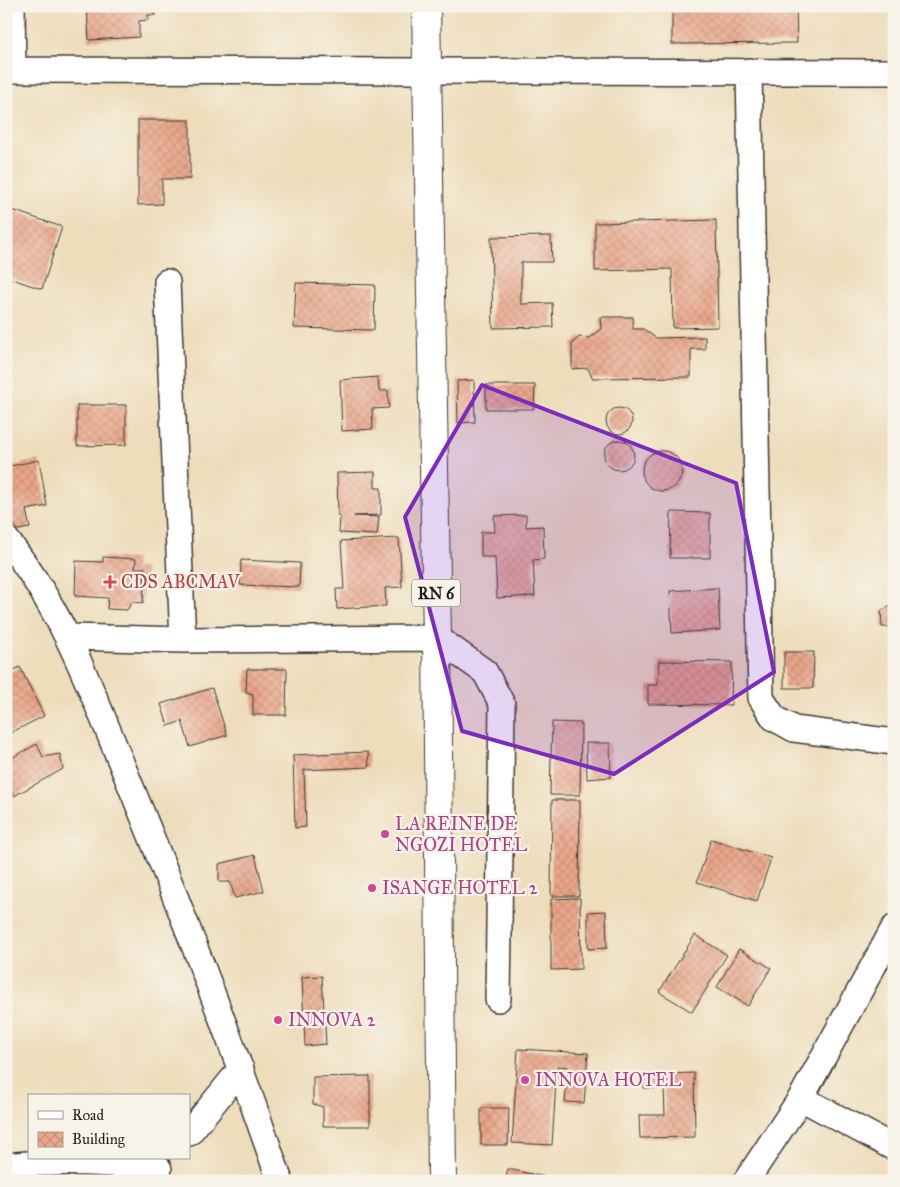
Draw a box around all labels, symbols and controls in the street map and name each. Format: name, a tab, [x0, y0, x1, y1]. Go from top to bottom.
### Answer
place label: CDS ABCMAV	[121, 571, 241, 593]
marker: CDS ABCMAV	[103, 575, 117, 589]
road number: RN 6	[412, 580, 460, 606]
place label: LA REINE DE NGOZI HOTEL	[395, 813, 528, 856]
marker: LA REINE DE NGOZI HOTEL	[379, 828, 391, 840]
place label: ISANGE HOTEL 2	[382, 877, 538, 899]
marker: ISANGE HOTEL 2	[366, 882, 378, 894]
place label: INNOVA 2	[288, 1009, 376, 1031]
marker: INNOVA 2	[272, 1014, 284, 1026]
place label: INNOVA HOTEL	[535, 1069, 682, 1091]
marker: INNOVA HOTEL	[519, 1074, 531, 1086]
legend	[28, 1094, 190, 1160]
text: Road	[72, 1106, 104, 1124]
text: Building	[72, 1130, 126, 1148]

